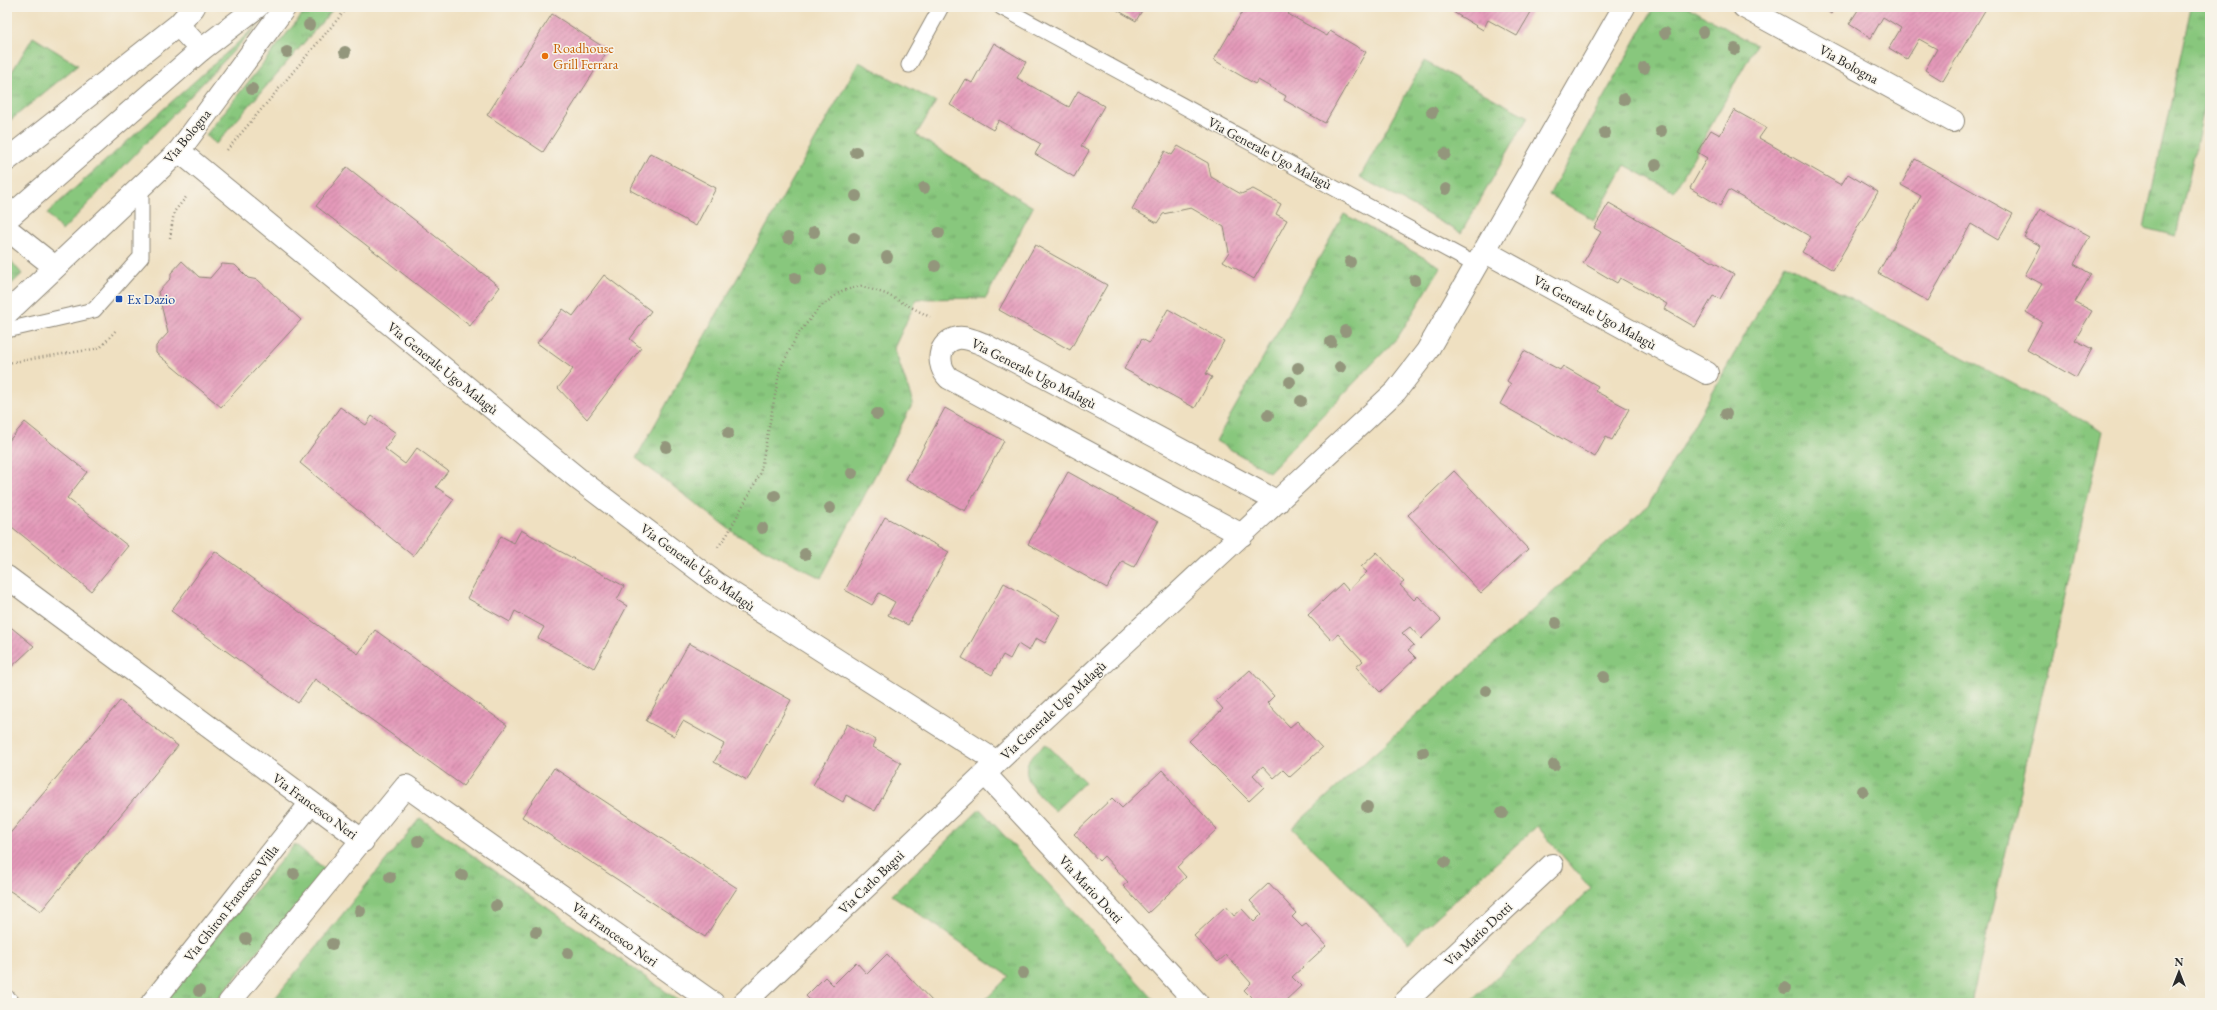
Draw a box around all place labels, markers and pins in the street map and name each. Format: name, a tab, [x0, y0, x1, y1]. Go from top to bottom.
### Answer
place label: Roadhouse Grill Ferrara	[553, 39, 619, 73]
marker: Roadhouse Grill Ferrara	[540, 51, 550, 61]
place label: Ex Dazio	[127, 290, 175, 308]
marker: Ex Dazio	[114, 294, 124, 304]

